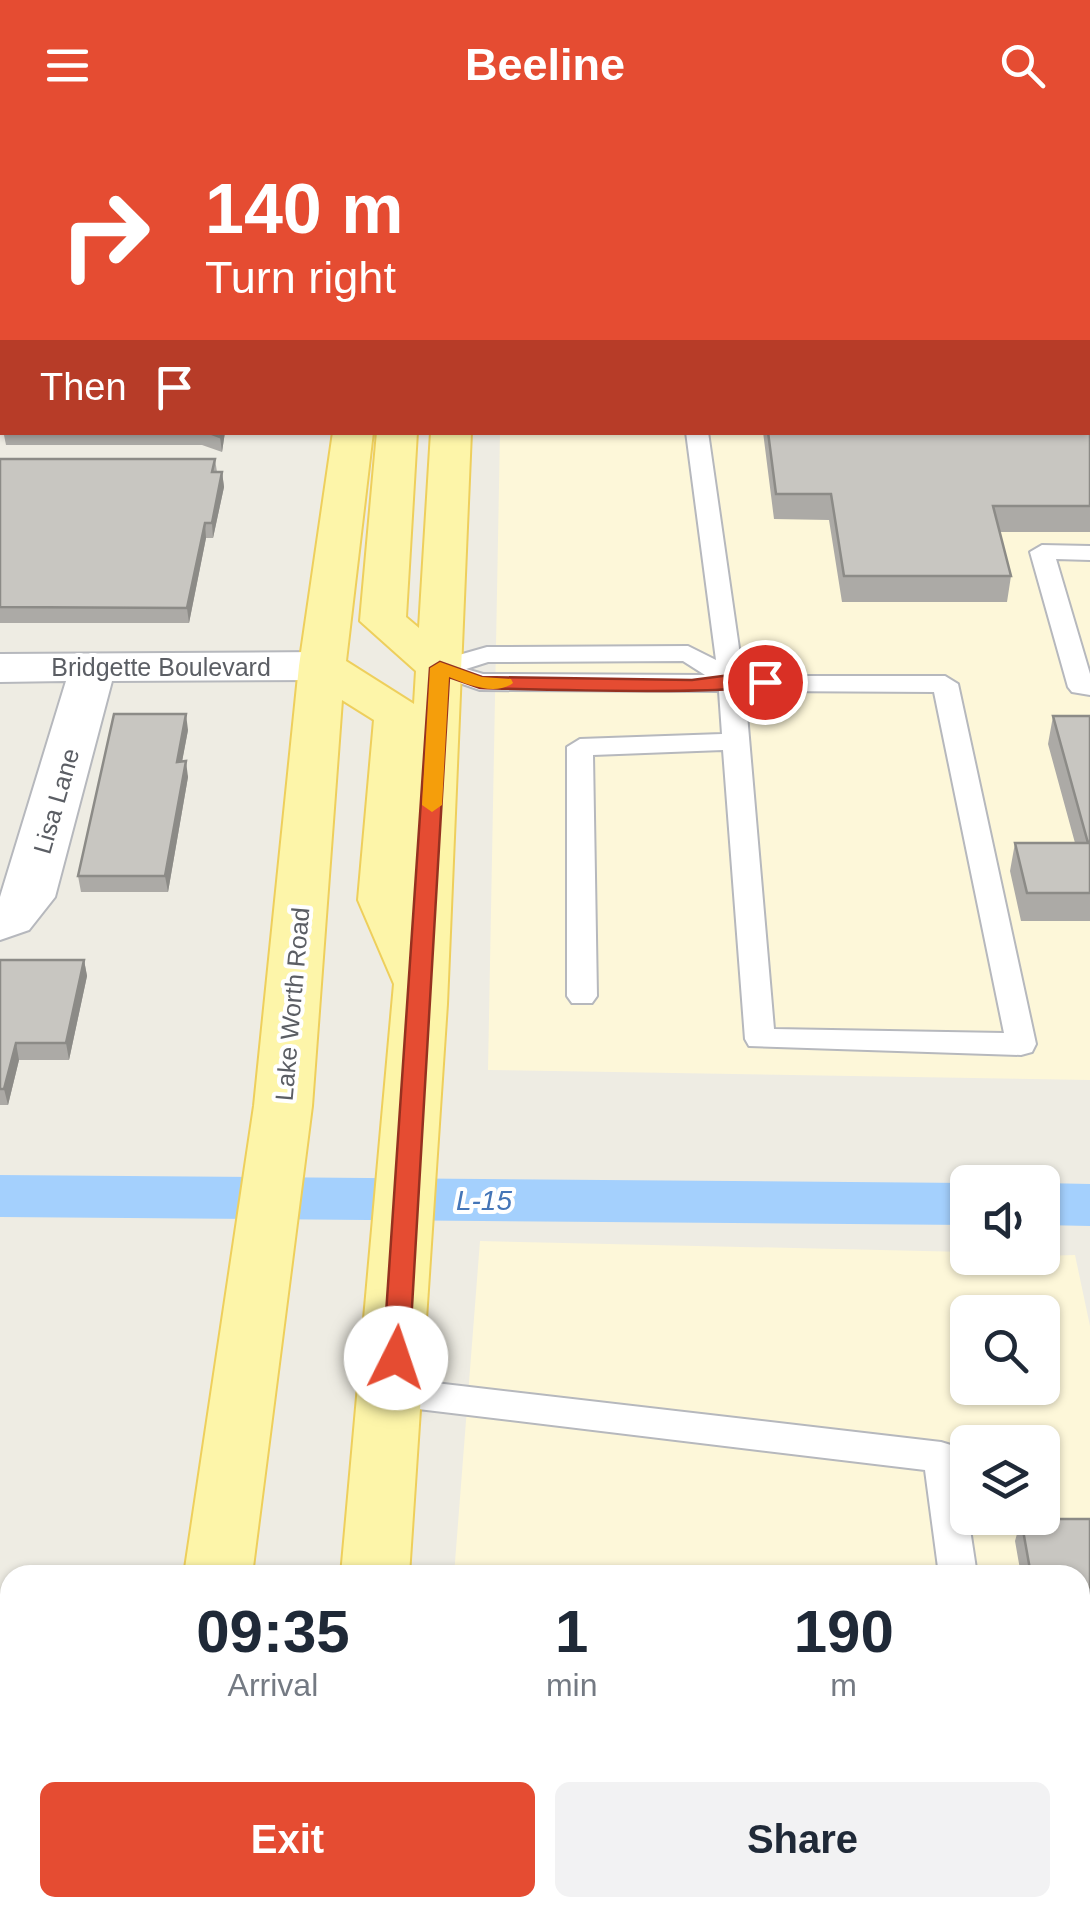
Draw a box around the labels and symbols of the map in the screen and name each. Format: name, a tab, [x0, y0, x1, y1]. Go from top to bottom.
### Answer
pin	[723, 640, 808, 725]
street label: Bridgette Boulevard	[51, 653, 271, 681]
street label: Lisa Lane	[28, 745, 84, 857]
street label: Lake Worth Road	[270, 906, 314, 1102]
water label: L-15	[456, 1185, 512, 1216]
position arrow	[344, 1306, 448, 1410]

